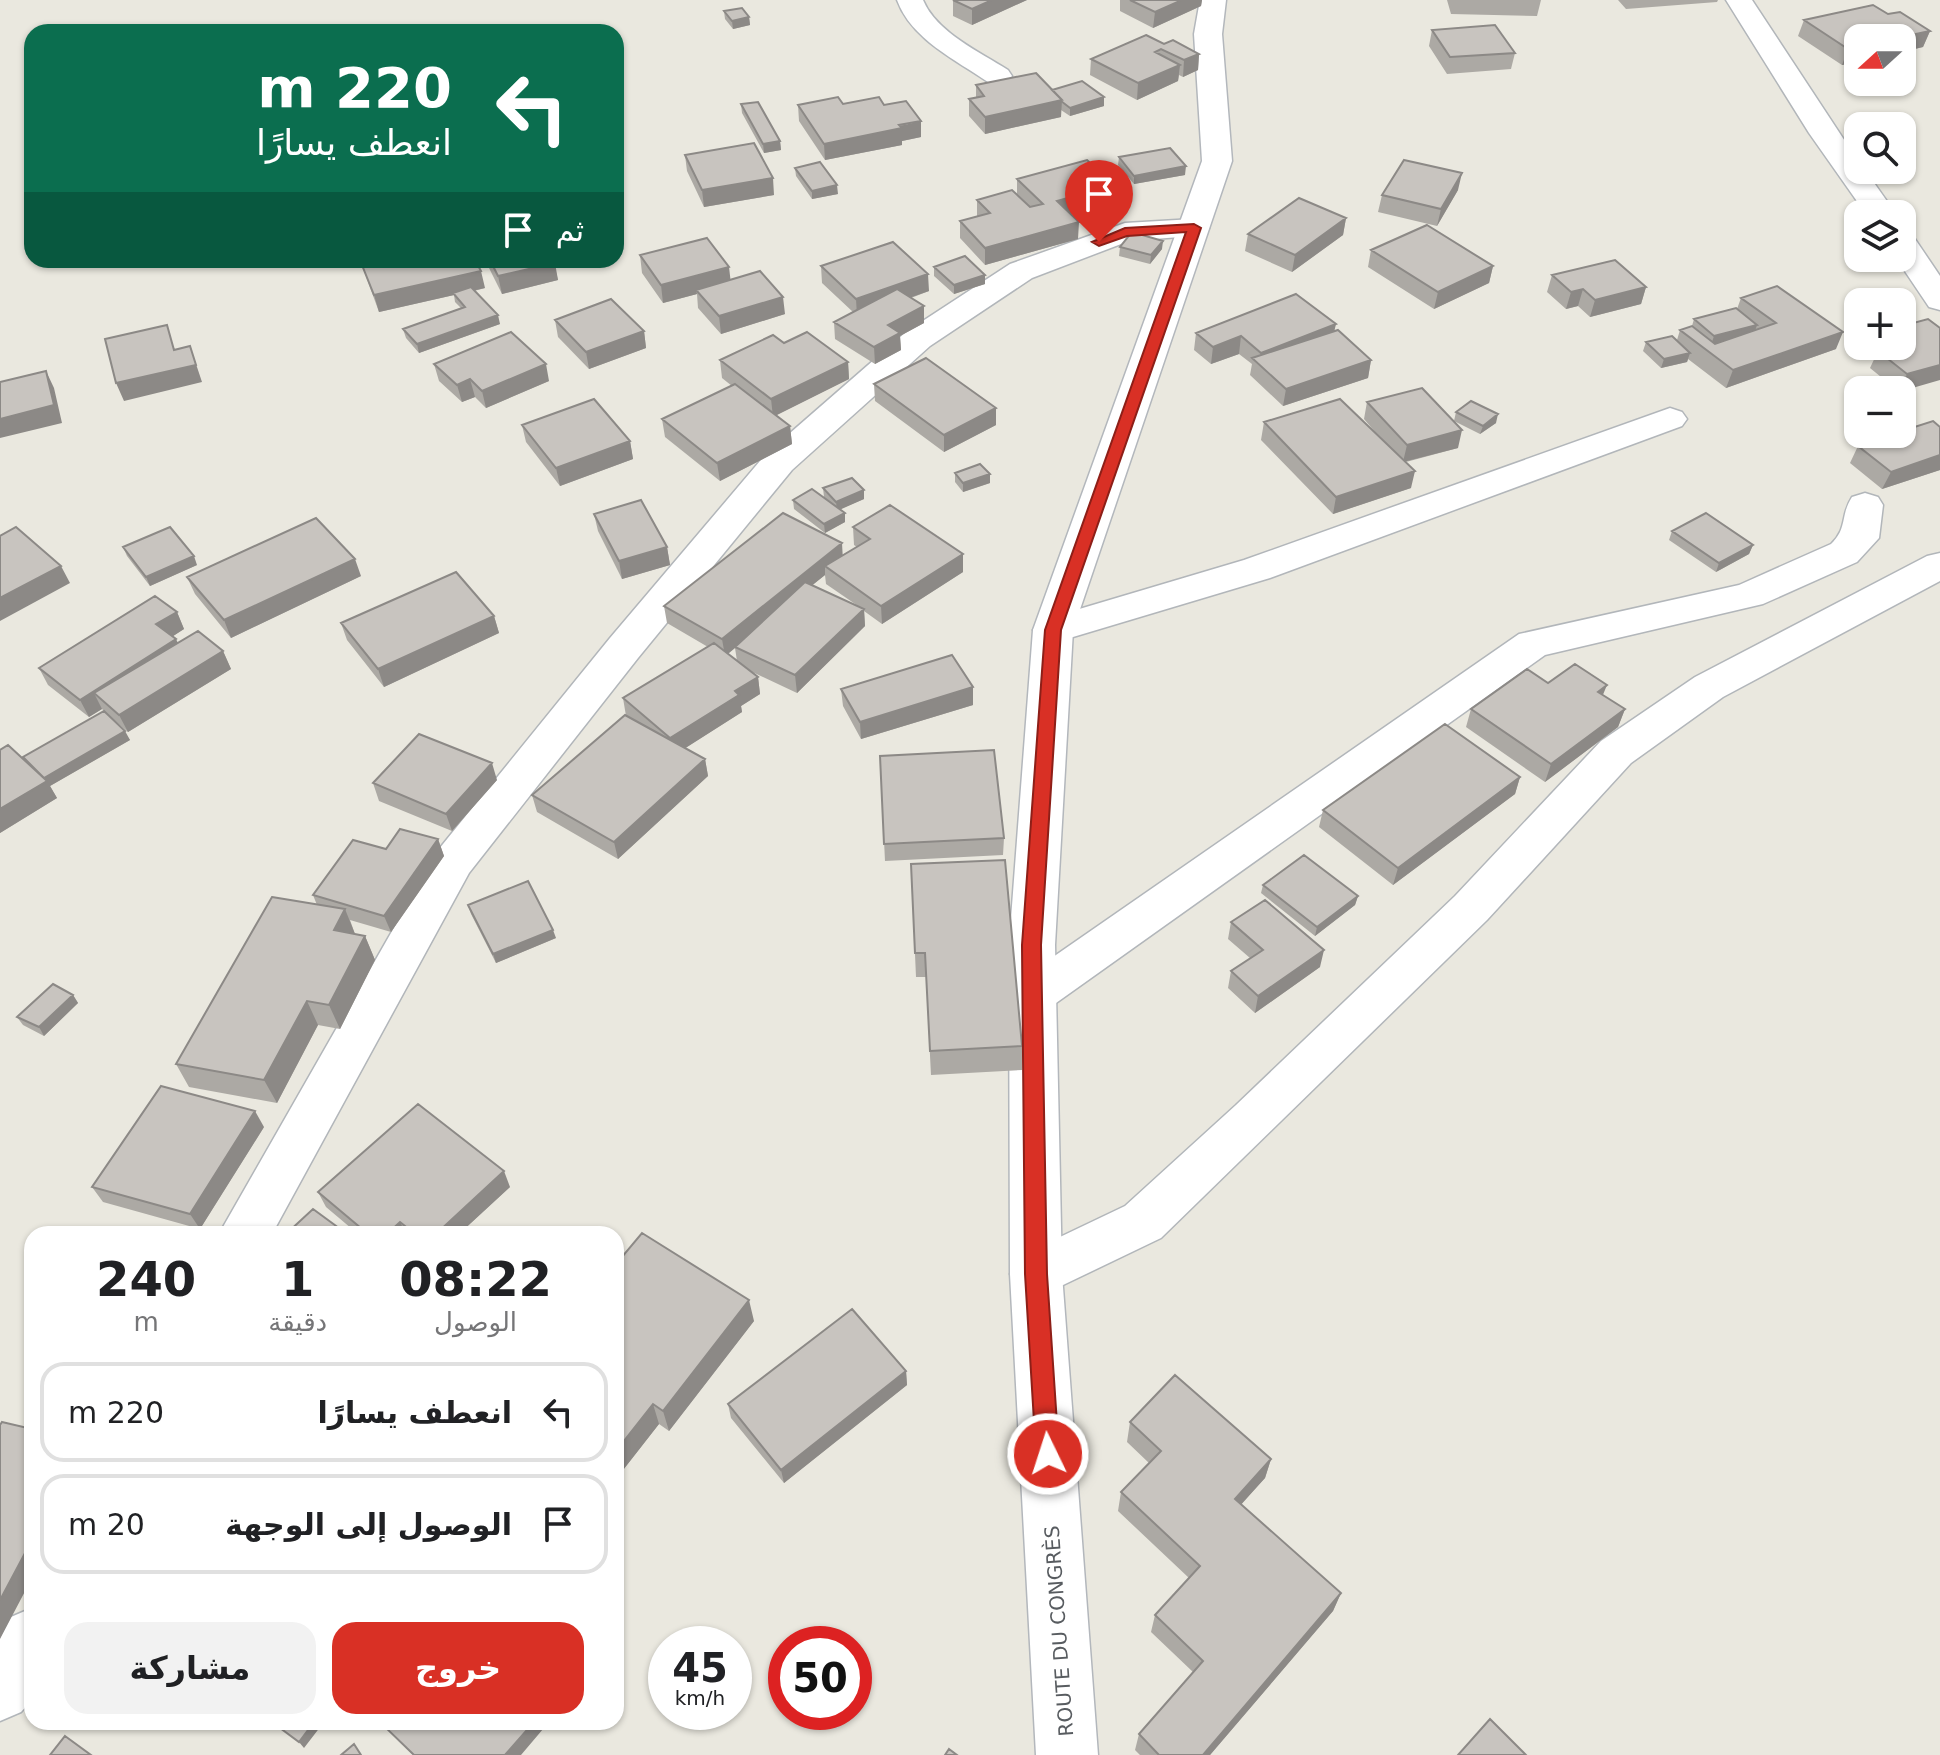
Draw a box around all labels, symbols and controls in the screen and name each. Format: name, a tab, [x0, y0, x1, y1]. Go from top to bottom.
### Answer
north arrow	[1844, 24, 1916, 96]
map controls	[1844, 24, 1916, 448]
text: 220 m	[257, 55, 452, 120]
icon: left	[480, 56, 584, 160]
button: search	[1844, 112, 1916, 184]
text: انعطف يسارًا	[256, 122, 452, 163]
pin	[1065, 160, 1133, 242]
icon: arrive	[1077, 172, 1121, 216]
button: layers	[1844, 200, 1916, 272]
icon: arrive	[496, 208, 540, 252]
text: ثم	[556, 213, 584, 248]
button: +	[1844, 288, 1916, 360]
button: −	[1844, 376, 1916, 448]
text: 240	[96, 1251, 196, 1307]
text: 1	[281, 1251, 314, 1307]
text: 08:22	[399, 1251, 552, 1307]
text: m	[133, 1307, 159, 1337]
text: دقيقة	[268, 1307, 327, 1337]
text: الوصول	[434, 1307, 517, 1337]
icon: left	[536, 1390, 580, 1434]
text: 220 m	[68, 1395, 164, 1430]
text: انعطف يسارًا	[318, 1395, 512, 1430]
position arrow	[1006, 1412, 1090, 1496]
icon: arrive	[536, 1502, 580, 1546]
text: 20 m	[68, 1507, 145, 1542]
text: الوصول إلى الوجهة	[225, 1507, 512, 1542]
street label: ROUTE DU CONGRÈS	[1040, 1525, 1078, 1737]
button: مشاركة	[64, 1622, 316, 1714]
button: خروج	[332, 1622, 584, 1714]
speed limit sign: 50	[768, 1626, 872, 1730]
text: 45	[672, 1645, 728, 1691]
text: km/h	[675, 1686, 725, 1710]

